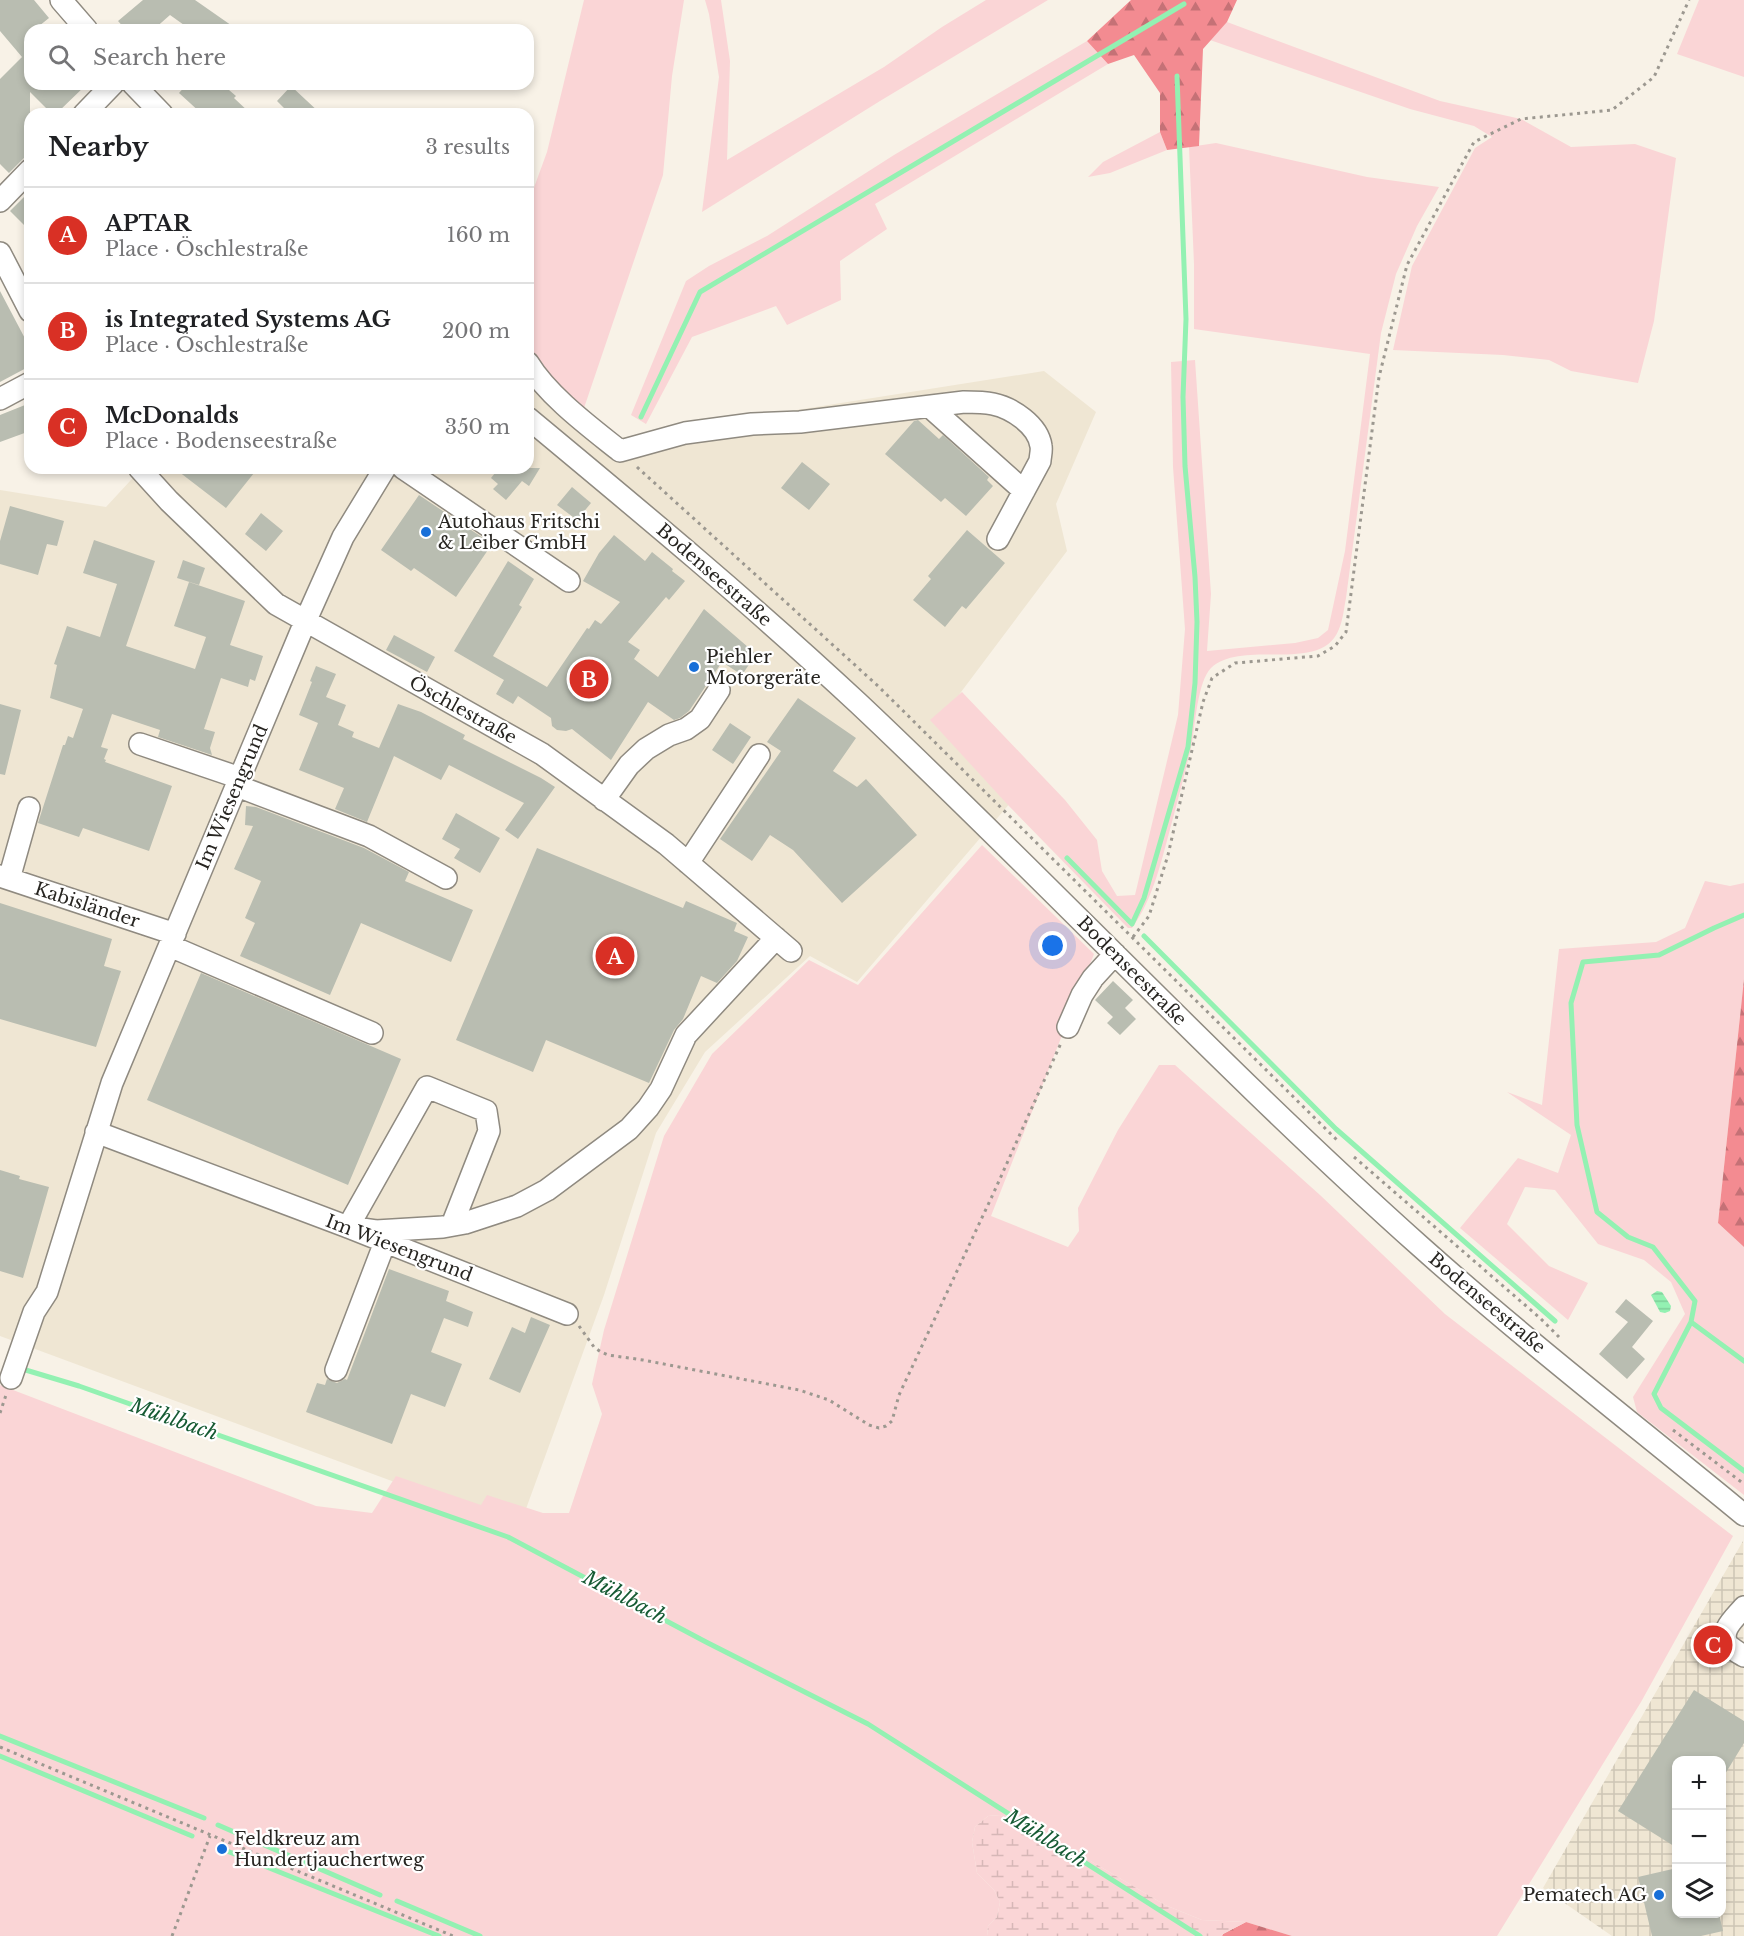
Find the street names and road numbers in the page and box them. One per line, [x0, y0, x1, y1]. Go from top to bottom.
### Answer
street label: Bodenseestraße [652, 519, 776, 631]
street label: Öschlestraße [405, 671, 521, 749]
street label: Im Wiesengrund [191, 721, 273, 873]
street label: Kabisländer [32, 878, 143, 932]
street label: Bodenseestraße [1073, 912, 1191, 1030]
street label: Im Wiesengrund [322, 1210, 476, 1286]
street label: Bodenseestraße [1424, 1248, 1550, 1358]

